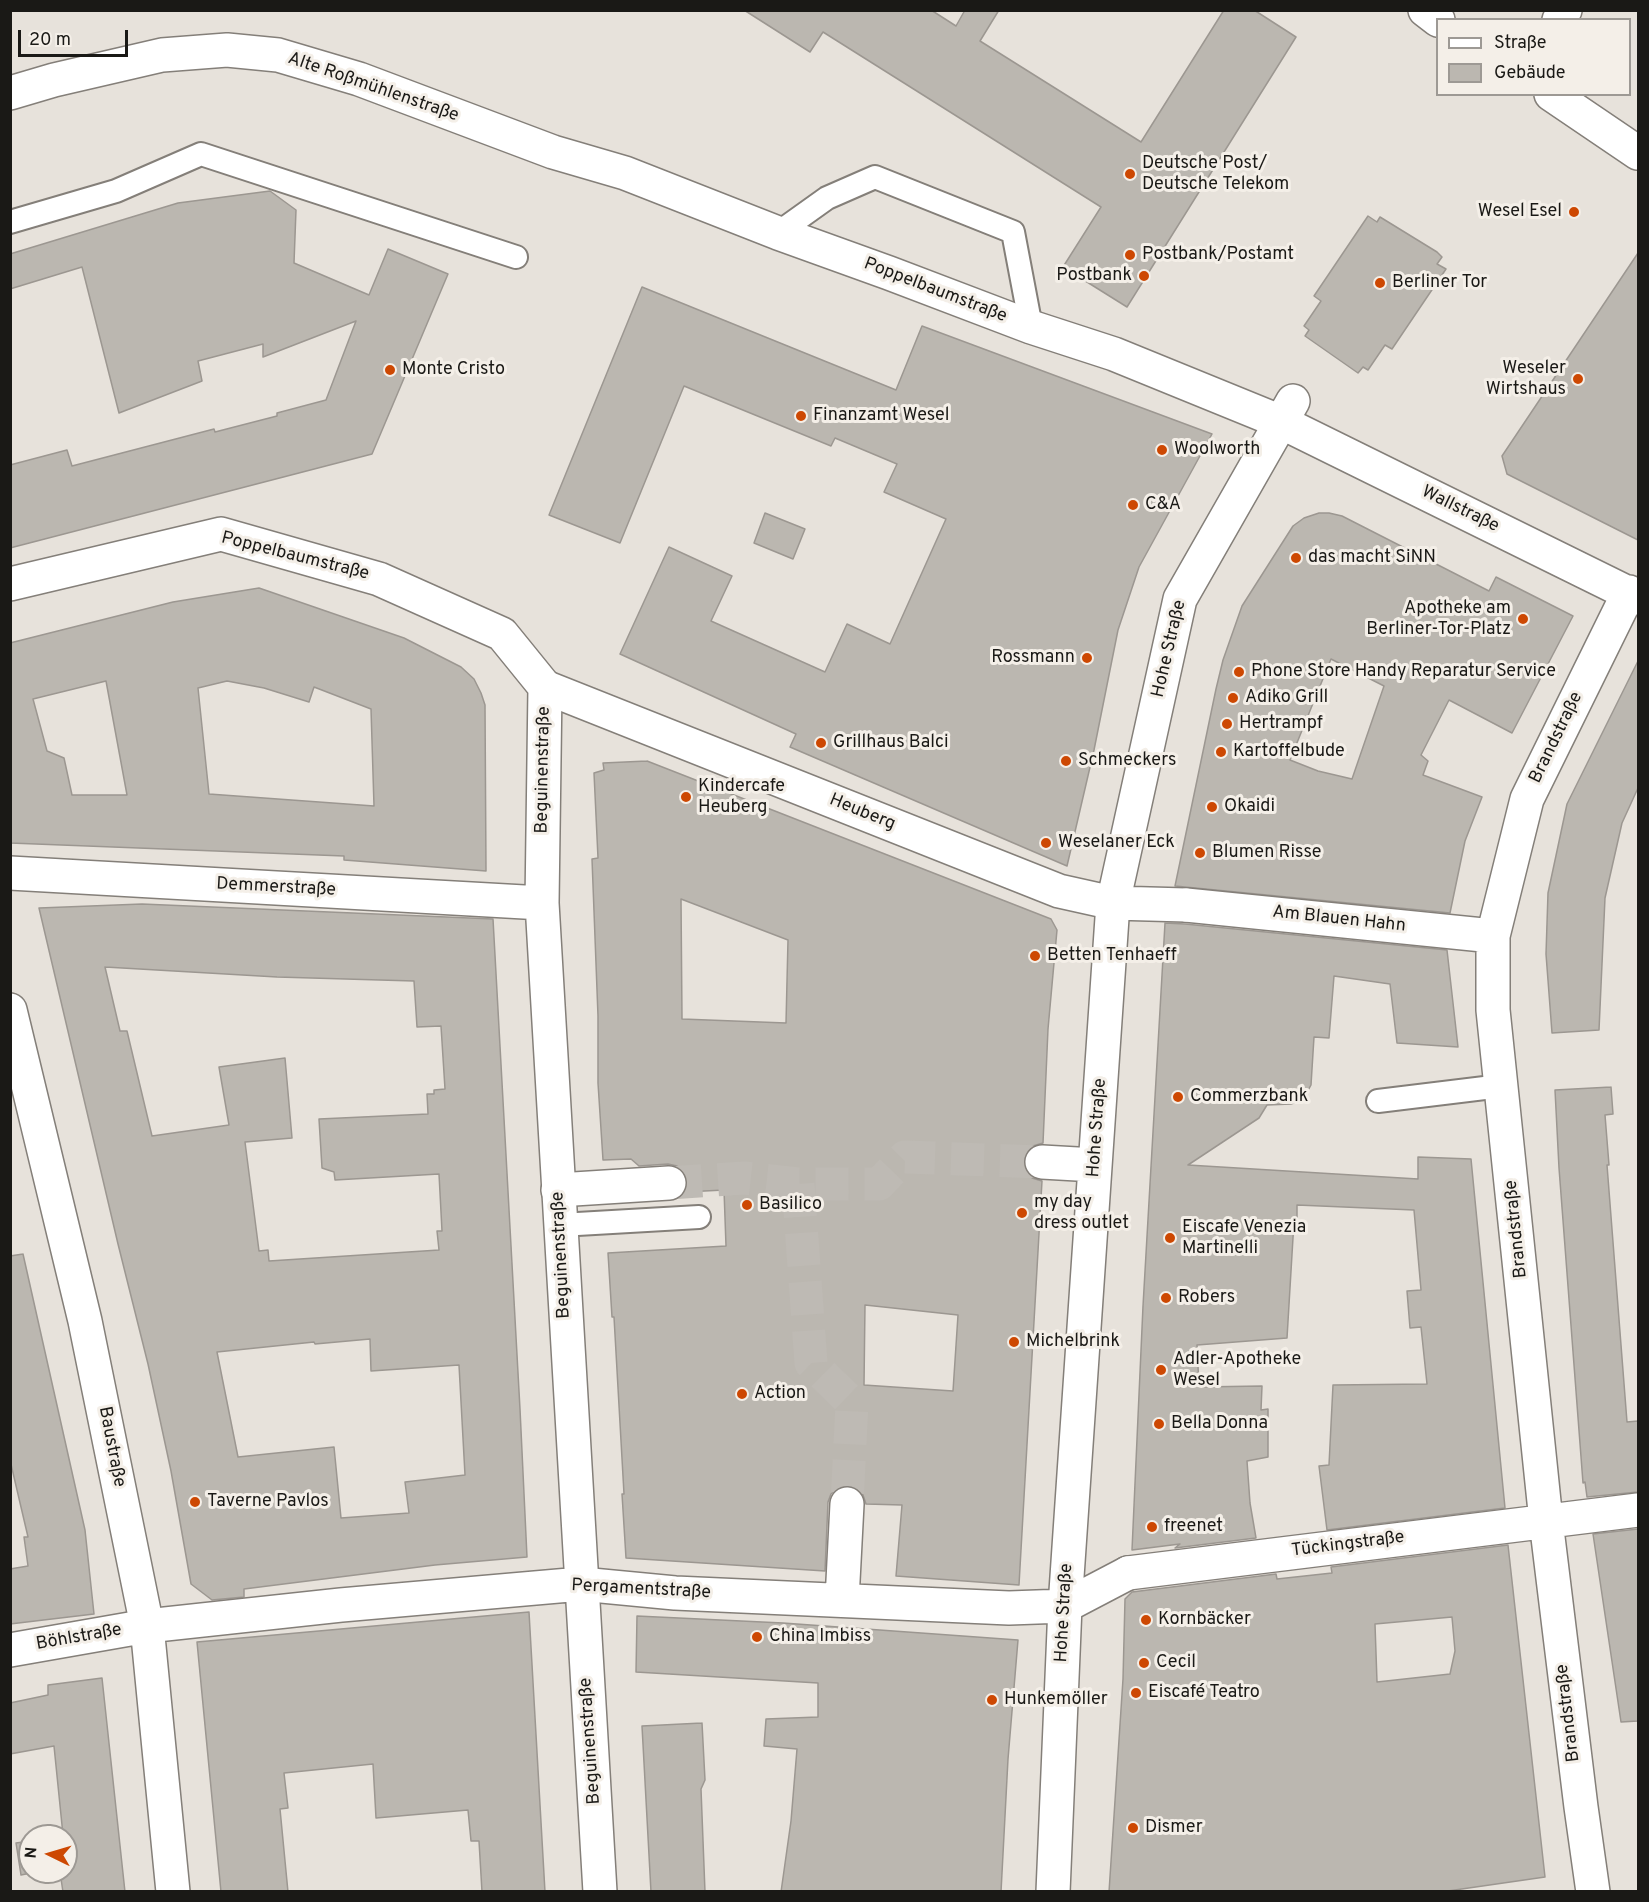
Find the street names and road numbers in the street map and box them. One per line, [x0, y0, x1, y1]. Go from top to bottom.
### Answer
street label: Alte Roßmühlenstraße [285, 49, 461, 127]
street label: Poppelbaumstraße [860, 254, 1010, 328]
street label: Wallstraße [1418, 482, 1502, 538]
street label: Poppelbaumstraße [219, 528, 371, 586]
street label: Hohe Straße [1148, 598, 1192, 700]
street label: Brandstraße [1526, 689, 1588, 787]
street label: Beguinenstraße [532, 706, 556, 834]
street label: Heuberg [826, 790, 898, 836]
street label: Demmerstraße [216, 874, 336, 902]
street label: Am Blauen Hahn [1271, 902, 1407, 938]
street label: Hohe Straße [1084, 1078, 1112, 1178]
street label: Brandstraße [1501, 1179, 1533, 1279]
street label: Beguinenstraße [548, 1191, 576, 1319]
street label: Baustraße [93, 1405, 129, 1489]
street label: Tückingstraße [1290, 1527, 1406, 1563]
street label: Hohe Straße [1052, 1563, 1078, 1663]
street label: Pergamentstraße [571, 1576, 711, 1604]
street label: Böhlstraße [34, 1620, 124, 1656]
street label: Brandstraße [1552, 1663, 1586, 1763]
street label: Beguinenstraße [576, 1677, 606, 1805]

